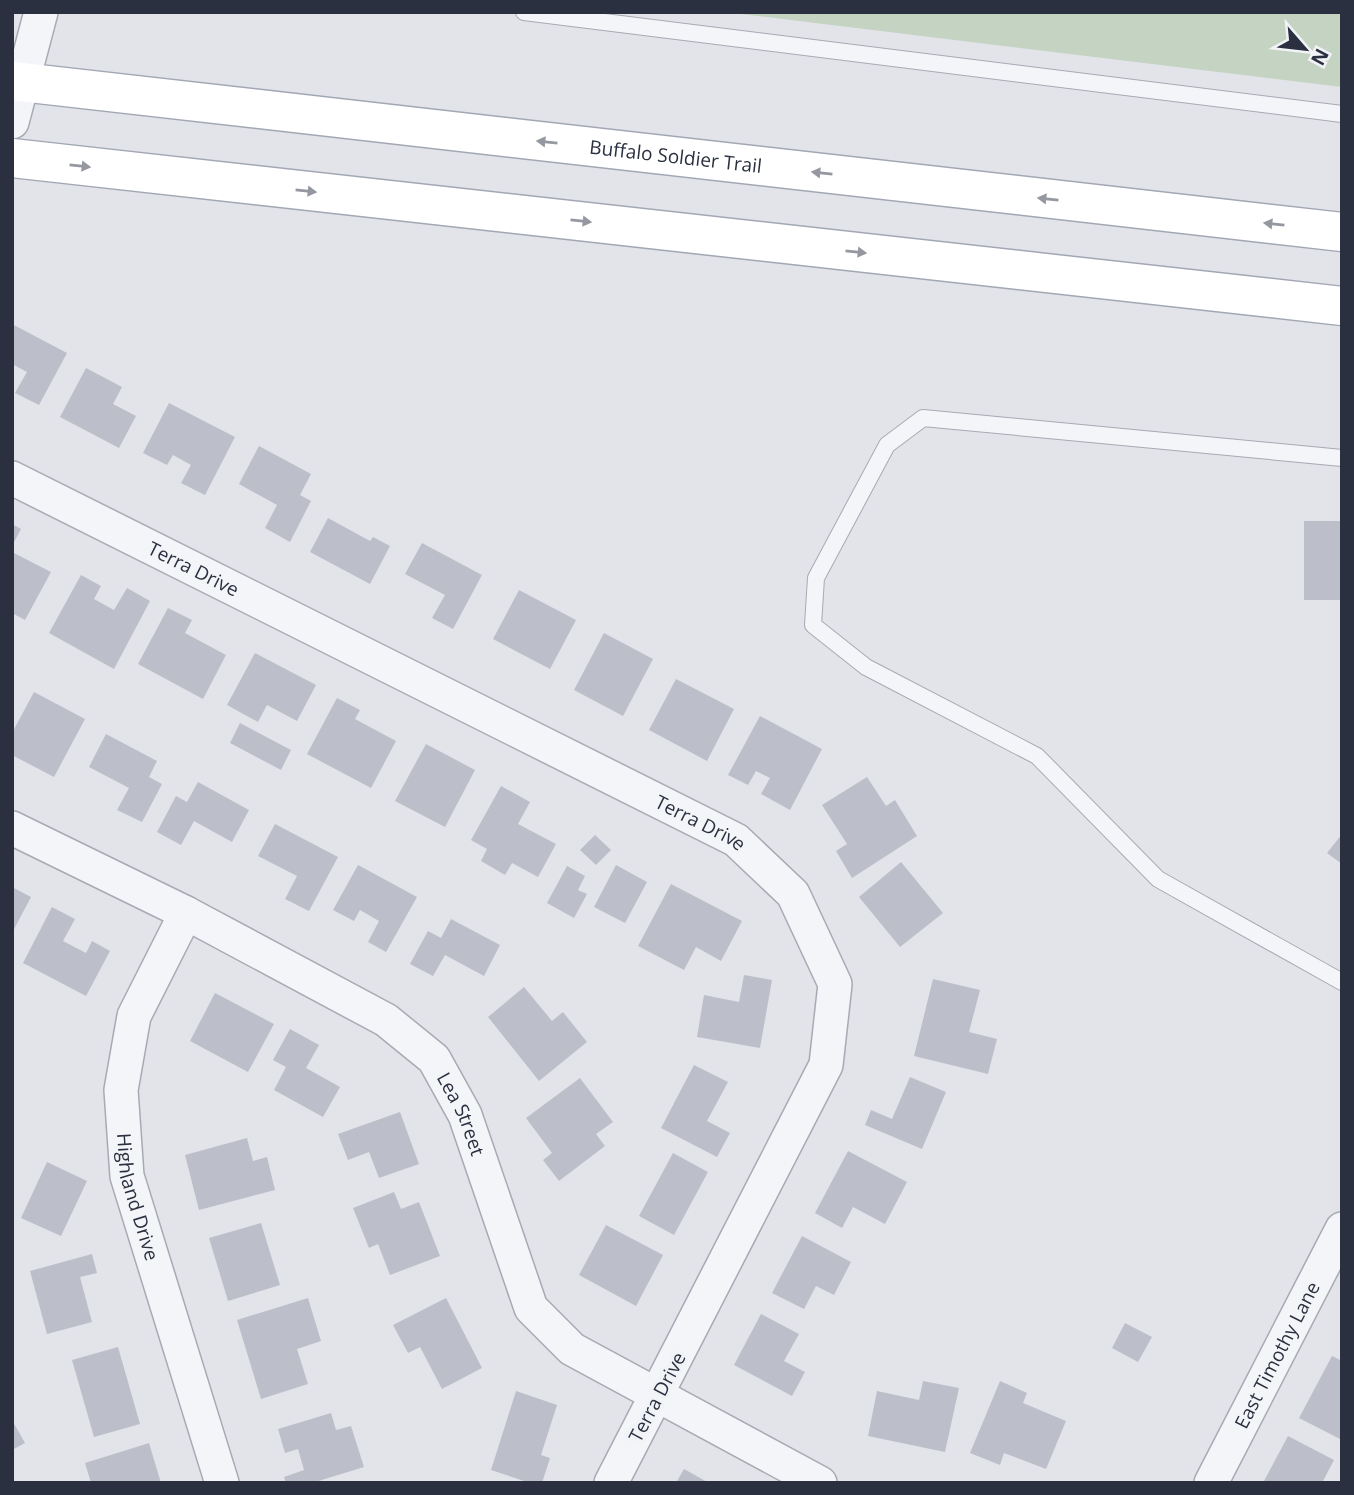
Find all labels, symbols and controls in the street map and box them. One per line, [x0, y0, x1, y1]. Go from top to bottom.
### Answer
north arrow [1270, 14, 1340, 84]
text: N [1305, 44, 1335, 70]
street label: Buffalo Soldier Trail [588, 134, 763, 179]
one-way arrow [536, 136, 558, 147]
one-way arrow [69, 160, 91, 171]
one-way arrow [811, 167, 833, 178]
one-way arrow [295, 185, 317, 196]
one-way arrow [1037, 193, 1059, 204]
one-way arrow [570, 216, 592, 227]
one-way arrow [1263, 219, 1285, 230]
one-way arrow [845, 247, 867, 258]
street label: Terra Drive [144, 535, 244, 602]
street label: Terra Drive [651, 789, 752, 856]
street label: Lea Street [431, 1068, 491, 1159]
street label: Highland Drive [111, 1132, 165, 1264]
street label: East Timothy Lane [1228, 1277, 1326, 1433]
street label: Terra Drive [622, 1347, 692, 1447]

